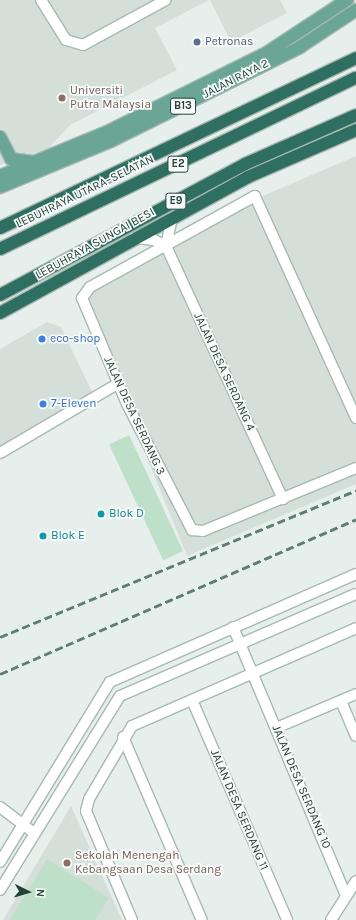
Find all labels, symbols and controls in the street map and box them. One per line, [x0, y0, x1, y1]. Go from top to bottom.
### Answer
place label: Petronas [205, 35, 253, 49]
marker: Petronas [192, 37, 202, 47]
street label: JALAN RAYA 2 [201, 56, 271, 102]
place label: Universiti Putra Malaysia [70, 84, 151, 112]
marker: Universiti Putra Malaysia [57, 93, 67, 103]
road number: B13 [170, 97, 196, 115]
street label: LEBUHRAYA UTARA–SELATAN [14, 152, 156, 232]
road number: E2 [167, 155, 189, 173]
road number: E9 [165, 192, 187, 210]
street label: LEBUHRAYA SUNGAI BESI [33, 205, 157, 283]
street label: JALAN DESA SERDANG 4 [190, 311, 258, 433]
place label: eco-shop [50, 332, 100, 346]
marker: eco-shop [37, 334, 47, 344]
street label: JALAN DESA SERDANG 3 [100, 355, 168, 477]
place label: 7-Eleven [51, 397, 97, 411]
marker: 7-Eleven [38, 399, 48, 409]
place label: Blok D [109, 507, 144, 521]
marker: Blok D [96, 509, 106, 519]
place label: Blok E [51, 529, 85, 543]
marker: Blok E [38, 531, 48, 541]
street label: JALAN DESA SERDANG 10 [268, 723, 334, 851]
street label: JALAN DESA SERDANG 11 [207, 747, 271, 873]
place label: Sekolah Menengah Kebangsaan Desa Serdang [75, 849, 221, 877]
marker: Sekolah Menengah Kebangsaan Desa Serdang [62, 858, 72, 868]
north arrow [8, 872, 48, 912]
text: N [34, 889, 47, 898]

